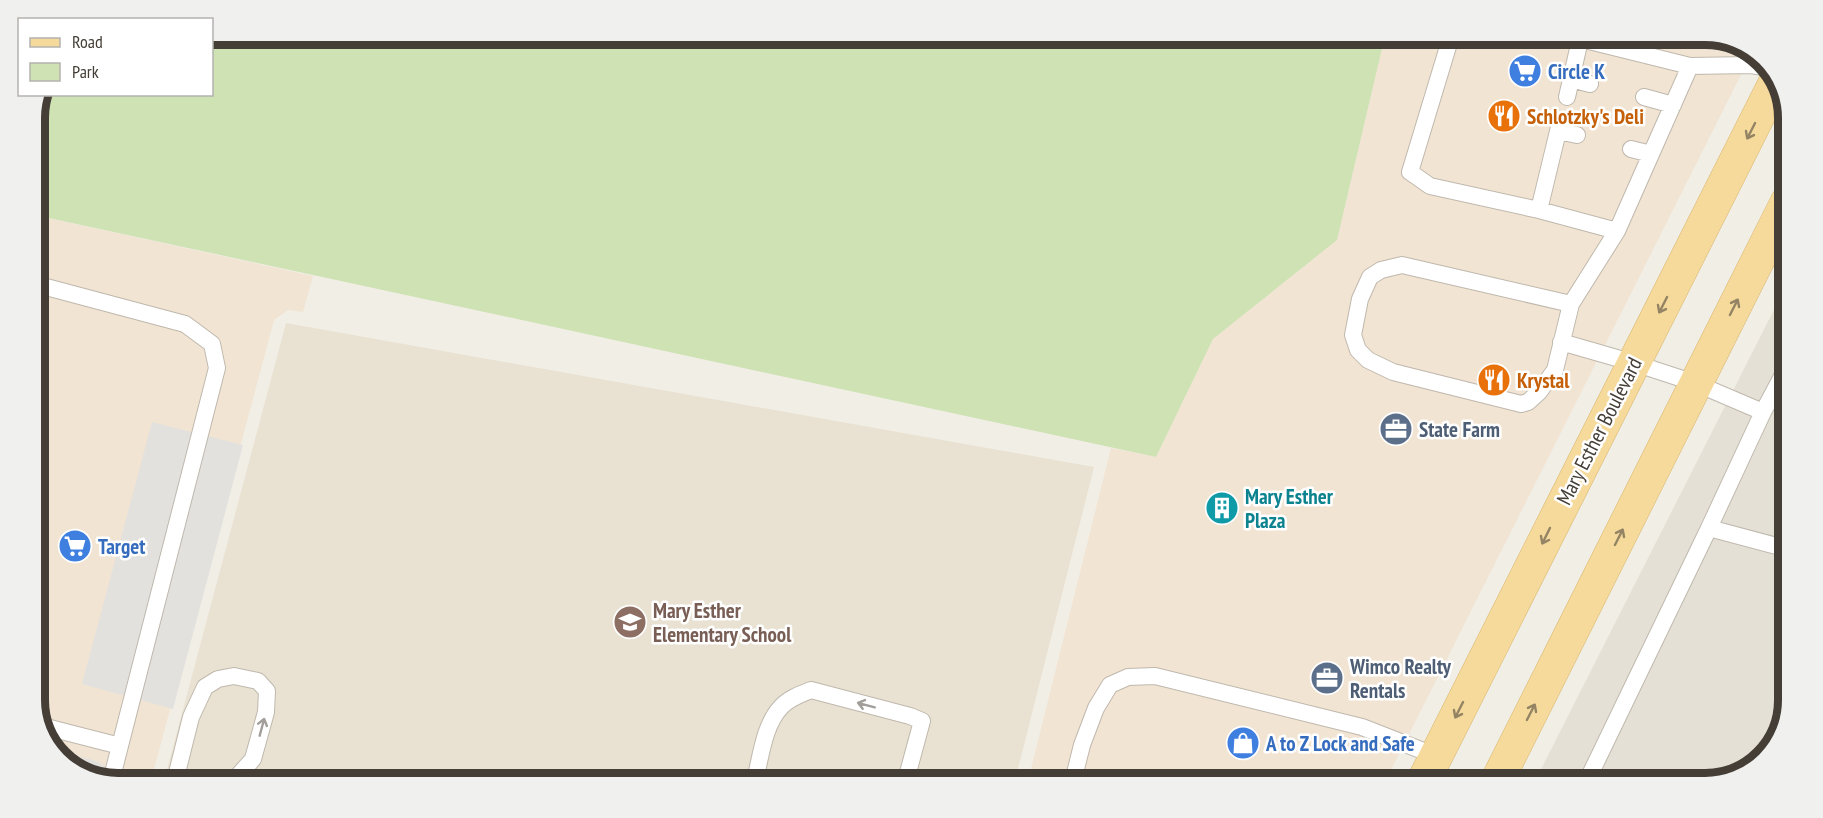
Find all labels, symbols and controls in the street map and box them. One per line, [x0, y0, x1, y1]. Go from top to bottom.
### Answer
legend [18, 18, 213, 96]
text: Road [72, 30, 103, 53]
supermarket icon: Circle K [1507, 53, 1543, 89]
place label: Circle K [1548, 58, 1605, 85]
text: Park [72, 60, 99, 83]
restaurant icon: Schlotzky's Deli [1486, 98, 1522, 134]
place label: Schlotzky's Deli [1527, 103, 1644, 130]
one-way arrow [1744, 122, 1756, 140]
one-way arrow [1656, 296, 1668, 314]
one-way arrow [1729, 298, 1741, 316]
street label: Mary Esther Boulevard [1550, 353, 1648, 509]
restaurant icon: Krystal [1476, 362, 1512, 398]
place label: Krystal [1517, 367, 1570, 394]
office icon: State Farm [1378, 411, 1414, 447]
place label: State Farm [1419, 416, 1500, 443]
place label: Mary Esther Plaza [1245, 483, 1334, 534]
building icon: Mary Esther Plaza [1204, 490, 1240, 526]
one-way arrow [1540, 526, 1552, 544]
supermarket icon: Target [57, 528, 93, 564]
one-way arrow [1613, 529, 1625, 547]
place label: Target [98, 533, 145, 560]
place label: Mary Esther Elementary School [653, 597, 792, 648]
school or university icon: Mary Esther Elementary School [612, 604, 648, 640]
place label: Wimco Realty Rentals [1349, 653, 1452, 704]
office icon: Wimco Realty Rentals [1309, 660, 1345, 696]
one-way arrow [856, 698, 875, 710]
one-way arrow [1453, 701, 1465, 718]
one-way arrow [1526, 703, 1538, 721]
one-way arrow [256, 718, 268, 737]
shop icon: A to Z Lock and Safe [1225, 725, 1261, 761]
place label: A to Z Lock and Safe [1265, 730, 1415, 757]

